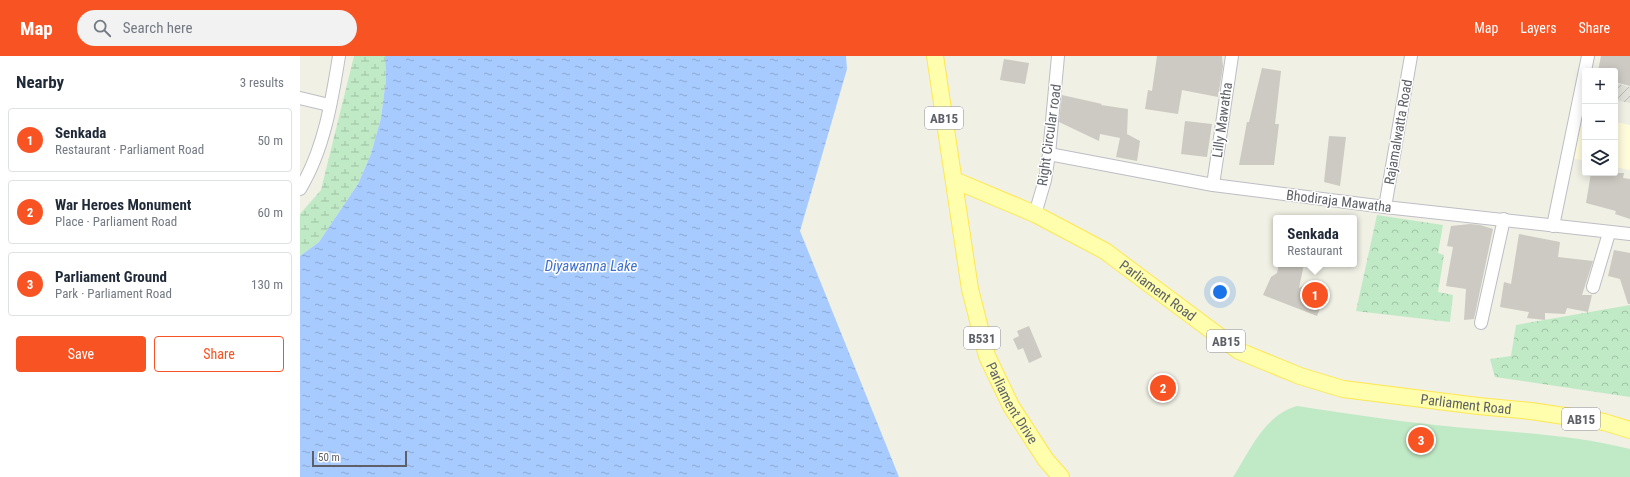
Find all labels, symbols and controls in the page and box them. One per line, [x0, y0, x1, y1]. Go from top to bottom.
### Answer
search box [77, 10, 357, 46]
text: Map [20, 17, 53, 40]
icon: search [91, 17, 113, 39]
text: Search here [123, 19, 193, 37]
text: Map [1474, 20, 1498, 36]
text: Layers [1520, 20, 1557, 36]
text: Share [1579, 20, 1610, 36]
map controls [1582, 68, 1618, 176]
button: + [1582, 68, 1618, 104]
text: Nearby [16, 72, 64, 92]
text: 3 results [240, 75, 284, 90]
street label: Rajamalwatta Road [1381, 78, 1415, 186]
street label: Lilly Mawatha [1209, 81, 1235, 159]
street label: Right Circular road [1034, 83, 1064, 187]
button: − [1582, 104, 1618, 140]
road number: AB15 [925, 107, 963, 129]
text: Senkada [55, 124, 106, 142]
text: 1 [27, 133, 33, 148]
text: 50 m [257, 133, 283, 148]
button: layers [1582, 140, 1618, 176]
text: Restaurant · Parliament Road [55, 142, 204, 157]
street label: Bhodiraja Mawatha [1285, 187, 1393, 215]
text: War Heroes Monument [55, 196, 191, 214]
text: 2 [27, 205, 33, 220]
text: 60 m [257, 205, 283, 220]
text: Place · Parliament Road [55, 214, 177, 229]
popup [1273, 215, 1357, 267]
text: Senkada [1287, 225, 1339, 243]
text: Restaurant [1287, 243, 1343, 258]
water label: Diyawanna Lake [545, 257, 637, 275]
street label: Parliament Road [1117, 257, 1199, 324]
text: Parliament Ground [55, 268, 167, 286]
text: 3 [27, 277, 33, 292]
text: 130 m [251, 277, 283, 292]
pin: 1 [1302, 280, 1328, 310]
your location [1210, 282, 1230, 302]
text: Park · Parliament Road [55, 286, 172, 301]
road number: B531 [964, 327, 1000, 349]
road number: AB15 [1207, 330, 1245, 352]
button: Save [16, 336, 146, 372]
button: Share [154, 336, 284, 372]
street label: Parliament Drive [983, 360, 1042, 447]
pin: 2 [1150, 373, 1176, 403]
street label: Parliament Road [1420, 391, 1512, 417]
road number: AB15 [1562, 408, 1600, 430]
pin: 3 [1408, 425, 1434, 455]
scale bar [312, 449, 407, 468]
text: 50 m [318, 451, 340, 464]

